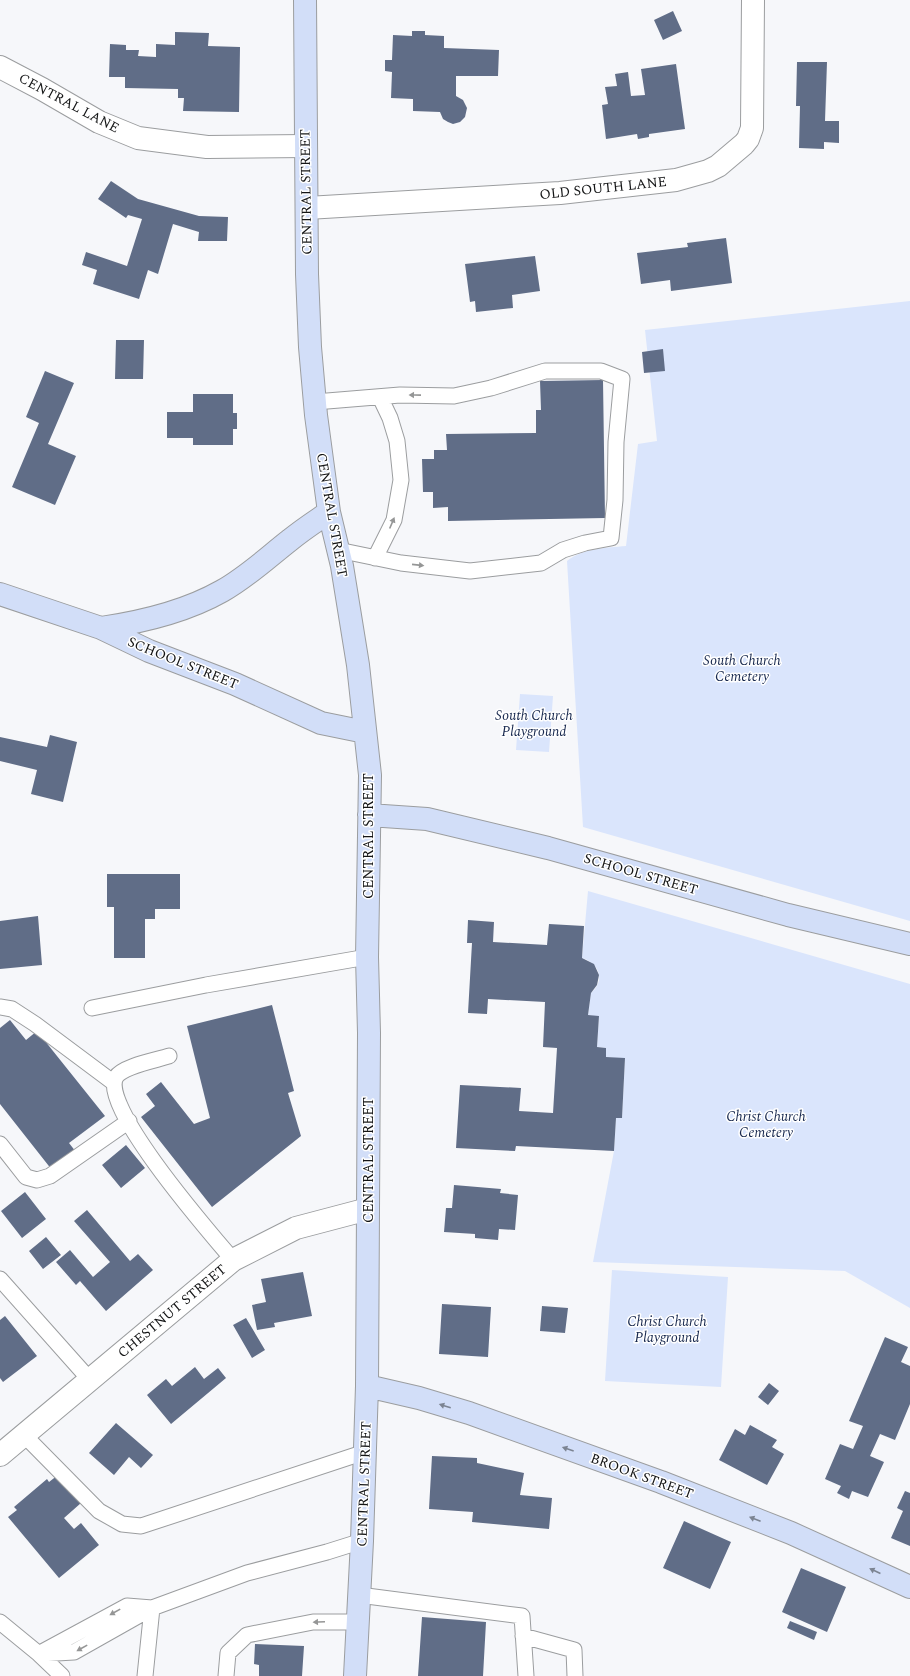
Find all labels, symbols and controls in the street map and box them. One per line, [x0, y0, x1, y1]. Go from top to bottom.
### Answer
street label: CENTRAL LANE [15, 68, 123, 138]
street label: CENTRAL STREET [294, 129, 318, 255]
street label: OLD SOUTH LANE [538, 171, 668, 205]
one-way arrow [409, 392, 421, 399]
street label: CENTRAL STREET [311, 451, 353, 579]
one-way arrow [389, 518, 395, 529]
one-way arrow [412, 562, 424, 568]
street label: SCHOOL STREET [124, 631, 242, 695]
park label: South Church Cemetery [703, 650, 781, 687]
park label: South Church Playground [495, 705, 573, 742]
street label: CENTRAL STREET [358, 773, 379, 899]
street label: SCHOOL STREET [581, 848, 701, 900]
street label: CENTRAL STREET [358, 1097, 379, 1223]
park label: Christ Church Cemetery [726, 1106, 806, 1143]
street label: CHESTNUT STREET [113, 1259, 231, 1363]
park label: Christ Church Playground [627, 1311, 707, 1348]
one-way arrow [439, 1403, 451, 1409]
street label: CENTRAL STREET [351, 1421, 377, 1547]
one-way arrow [562, 1446, 574, 1452]
street label: BROOK STREET [587, 1448, 697, 1504]
one-way arrow [749, 1515, 761, 1521]
one-way arrow [869, 1568, 880, 1574]
one-way arrow [109, 1609, 121, 1616]
one-way arrow [313, 1619, 325, 1626]
one-way arrow [76, 1644, 87, 1651]

